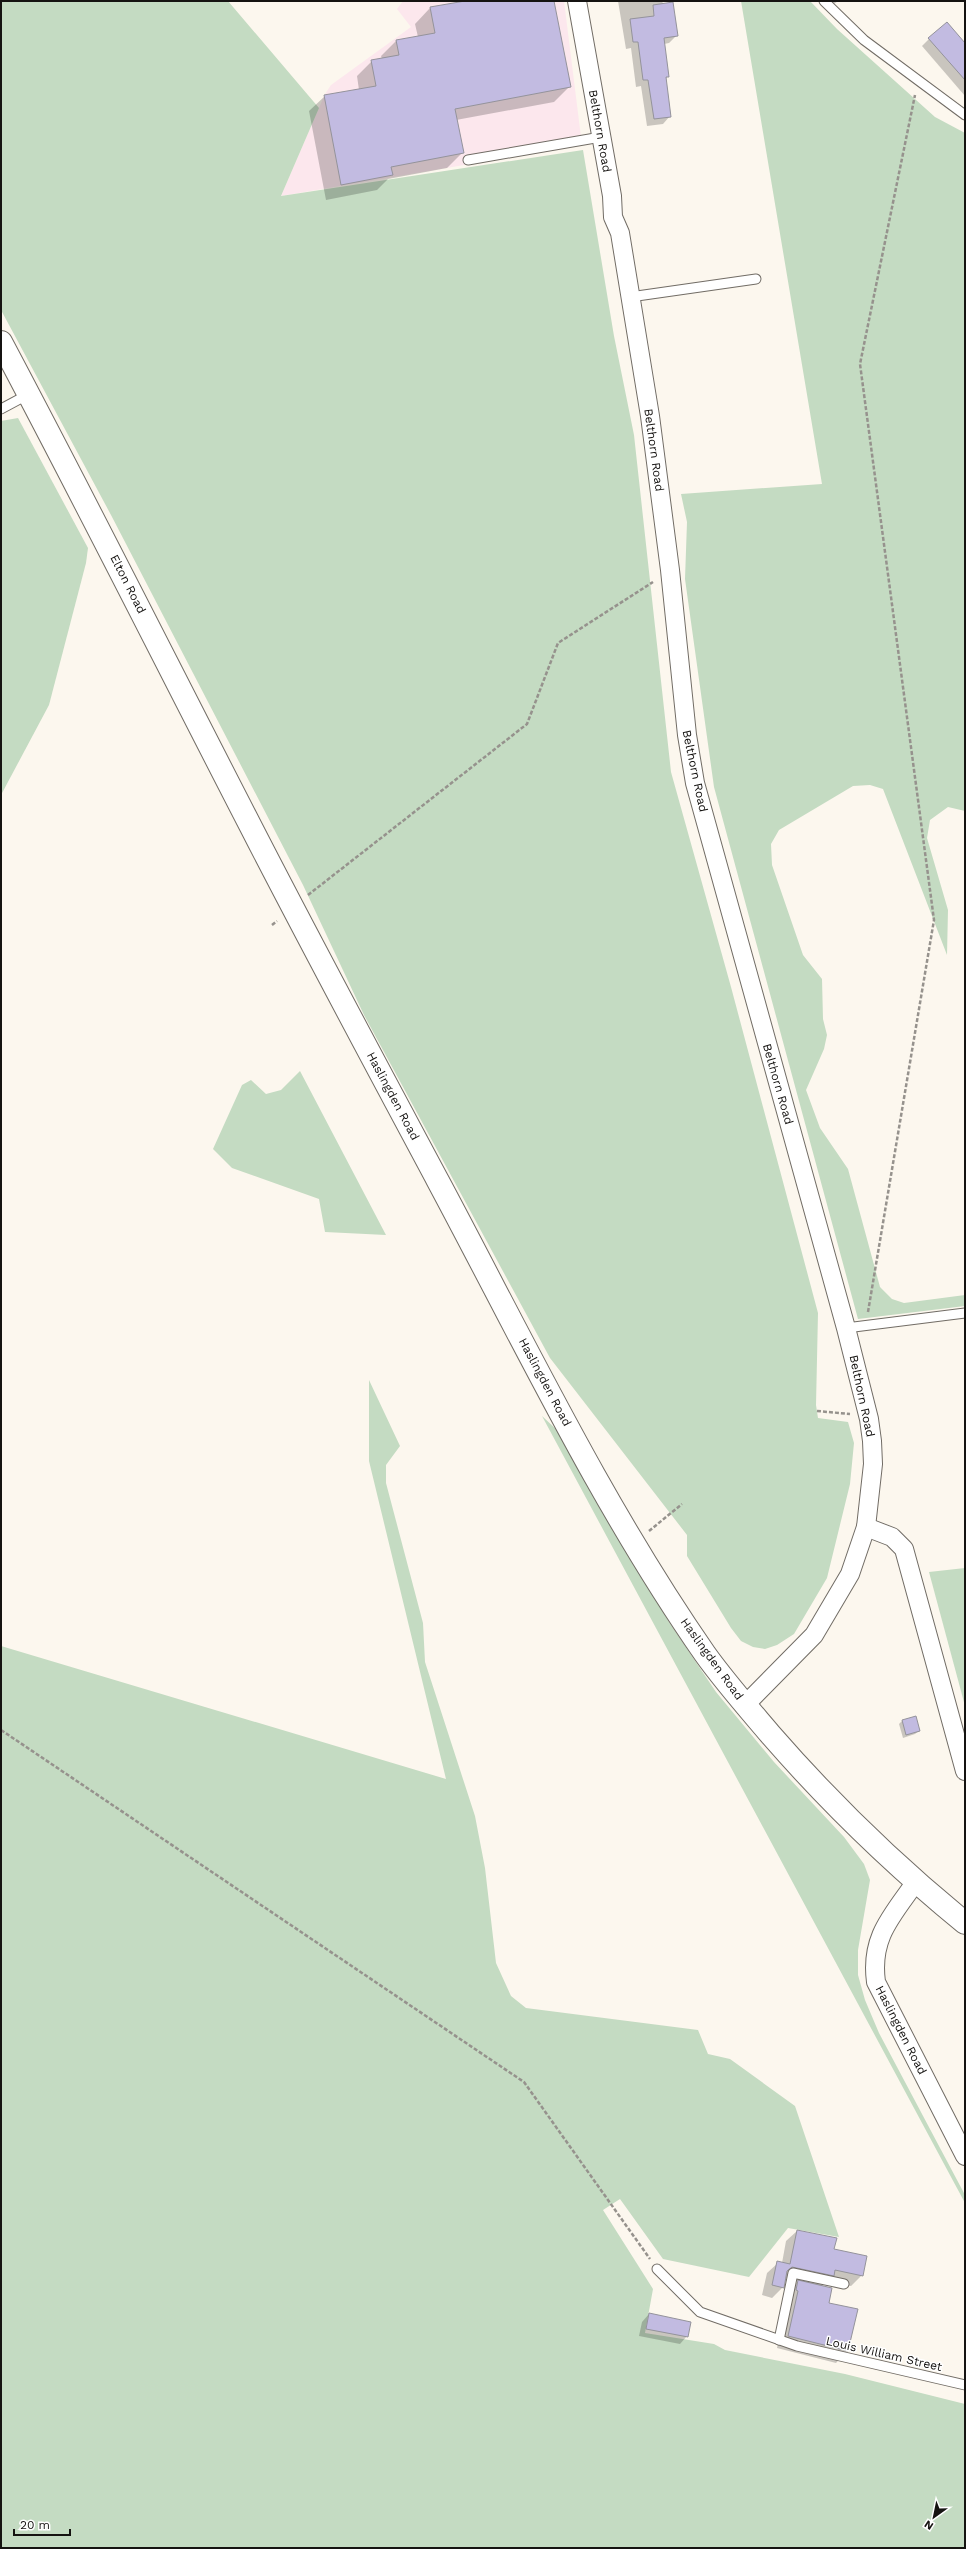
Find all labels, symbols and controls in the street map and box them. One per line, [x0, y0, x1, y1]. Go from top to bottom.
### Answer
street label: Belthorn Road [586, 89, 614, 173]
street label: Belthorn Road [641, 408, 667, 492]
street label: Elton Road [107, 552, 149, 616]
street label: Belthorn Road [679, 729, 711, 813]
street label: Belthorn Road [760, 1042, 796, 1126]
street label: Haslingden Road [364, 1050, 422, 1142]
street label: Haslingden Road [516, 1336, 574, 1428]
street label: Belthorn Road [846, 1354, 878, 1438]
street label: Haslingden Road [678, 1615, 746, 1703]
street label: Haslingden Road [873, 1983, 929, 2077]
street label: Louis William Street [825, 2334, 943, 2374]
north arrow [914, 2497, 954, 2537]
scale bar [14, 2511, 70, 2537]
text: N [922, 2517, 936, 2533]
text: 20 m [20, 2518, 50, 2532]

